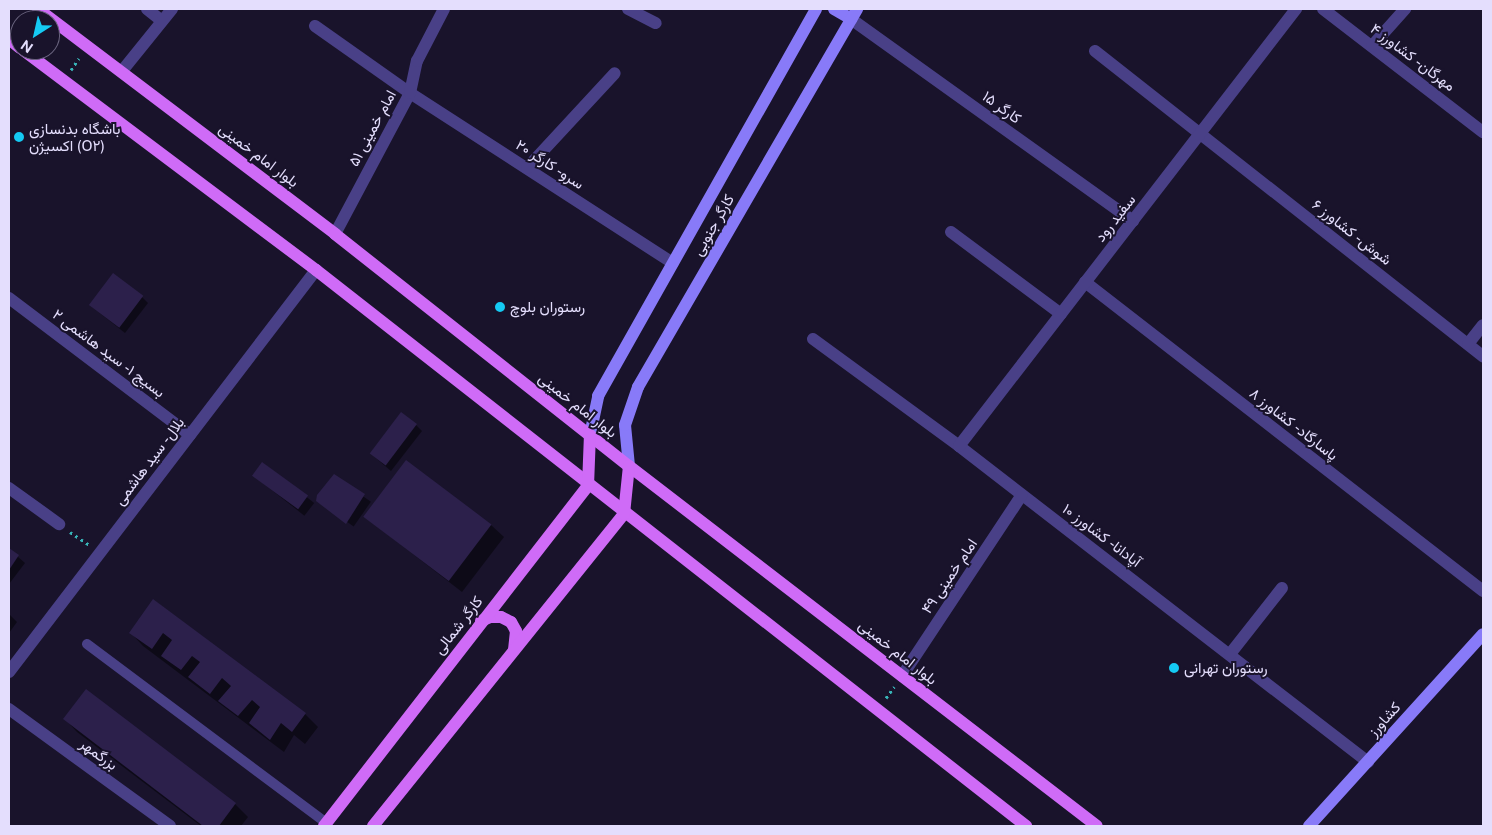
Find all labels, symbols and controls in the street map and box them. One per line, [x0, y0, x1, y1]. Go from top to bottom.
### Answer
north arrow [10, 10, 60, 60]
street label: مهرگان - کشاورز ۴ [1365, 18, 1461, 96]
text: N [18, 37, 36, 56]
street label: امام خمینی ۵۱ [344, 87, 400, 169]
street label: کارگر ۱۵ [979, 87, 1025, 127]
place label: باشگاه بدنسازی اکسیژن (O۲) [29, 119, 120, 154]
street label: بلوار امام خمینی [216, 119, 302, 191]
marker: باشگاه بدنسازی اکسیژن (O۲) [13, 131, 25, 143]
street label: سرو - کارگر ۲۰ [511, 134, 589, 194]
street label: کارگر جنوبی [688, 191, 738, 259]
street label: سفید رود [1091, 191, 1139, 245]
street label: شوش - کشاورز ۶ [1307, 194, 1397, 270]
place label: رستوران بلوچ [510, 298, 585, 316]
marker: رستوران بلوچ [494, 301, 506, 313]
street label: بسیج ۱ - سید هاشمی ۲ [48, 304, 170, 402]
street label: بلوار امام خمینی [535, 369, 621, 441]
street label: پاسارگاد - کشاورز ۸ [1245, 383, 1343, 465]
street label: بلال - سید هاشمی [109, 412, 189, 510]
street label: آپادانا - کشاورز ۱۰ [1057, 498, 1147, 572]
street label: امام خمینی ۴۹ [917, 535, 981, 617]
street label: کارگر شمالی [430, 592, 486, 658]
street label: بلوار امام خمینی [855, 616, 941, 688]
place label: رستوران تهرانی [1184, 659, 1268, 677]
marker: رستوران تهرانی [1168, 662, 1180, 674]
street label: کشاورز [1364, 698, 1404, 740]
street label: بزرگمهر [77, 734, 121, 774]

